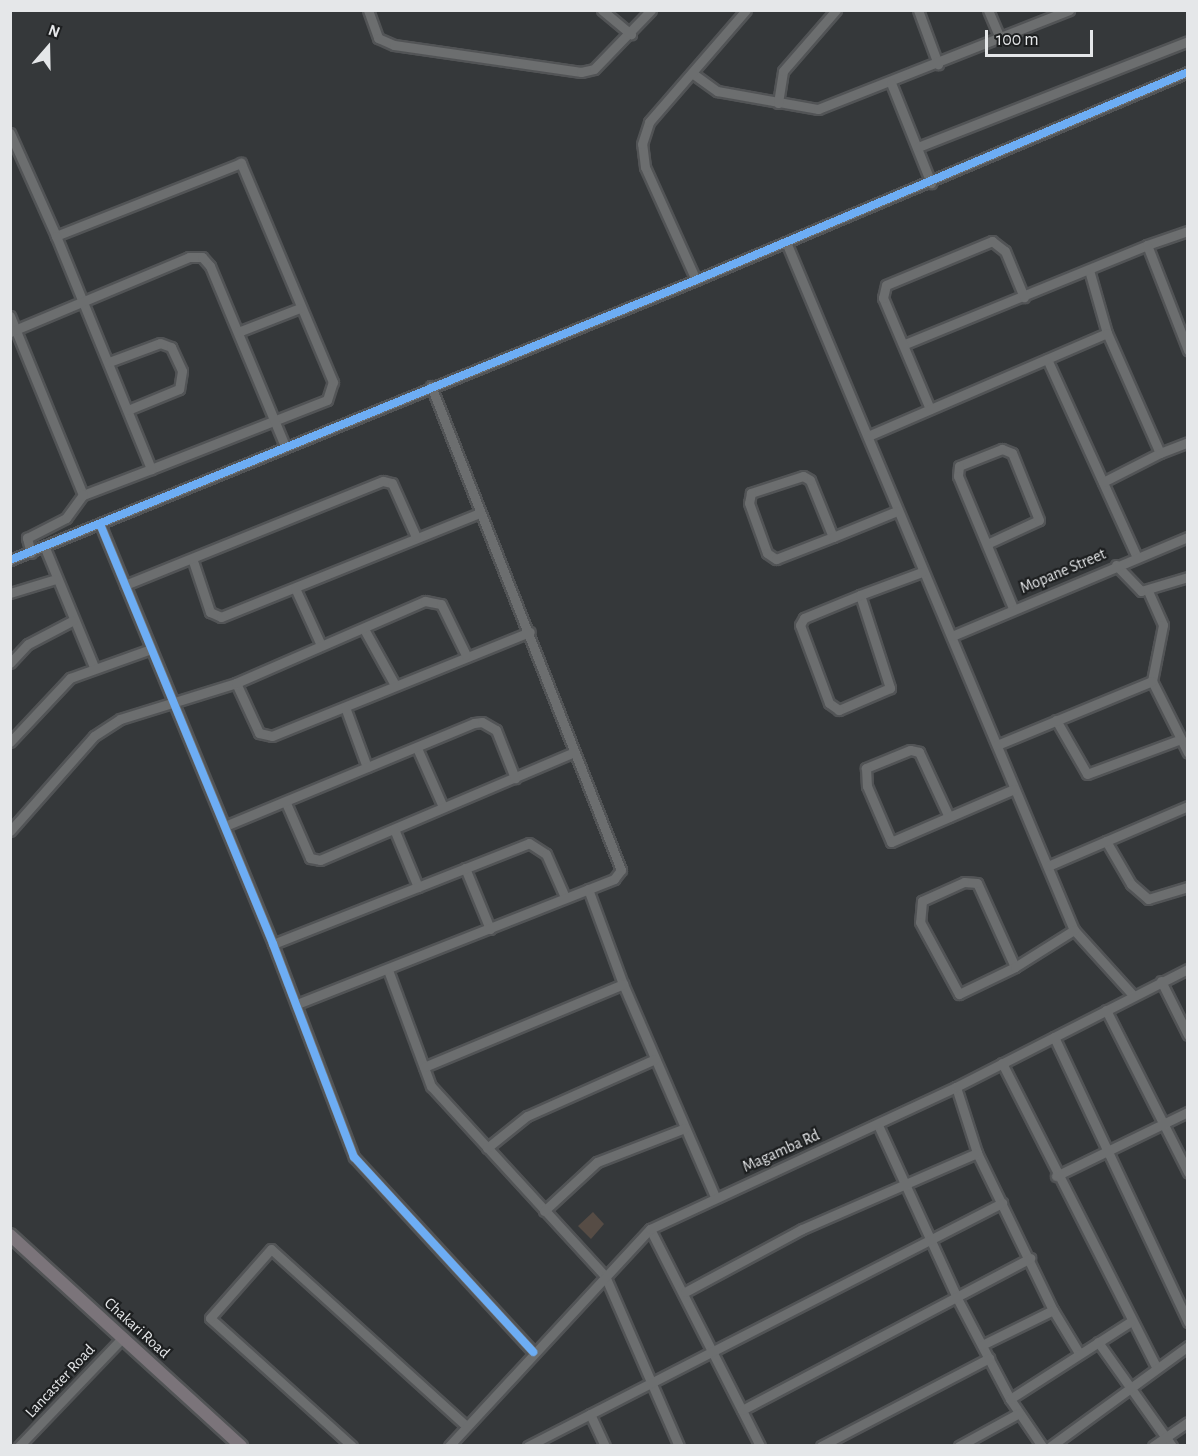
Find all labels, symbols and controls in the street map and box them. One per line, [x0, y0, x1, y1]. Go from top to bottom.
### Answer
north arrow [18, 18, 78, 78]
scale bar [988, 18, 1096, 56]
text: N [46, 22, 62, 41]
text: 100 m [996, 31, 1039, 49]
street label: Mopane Street [1017, 544, 1109, 598]
street label: Magamba Rd [739, 1125, 823, 1177]
street label: Chakari Road [100, 1294, 174, 1362]
street label: Lancaster Road [21, 1340, 99, 1422]

